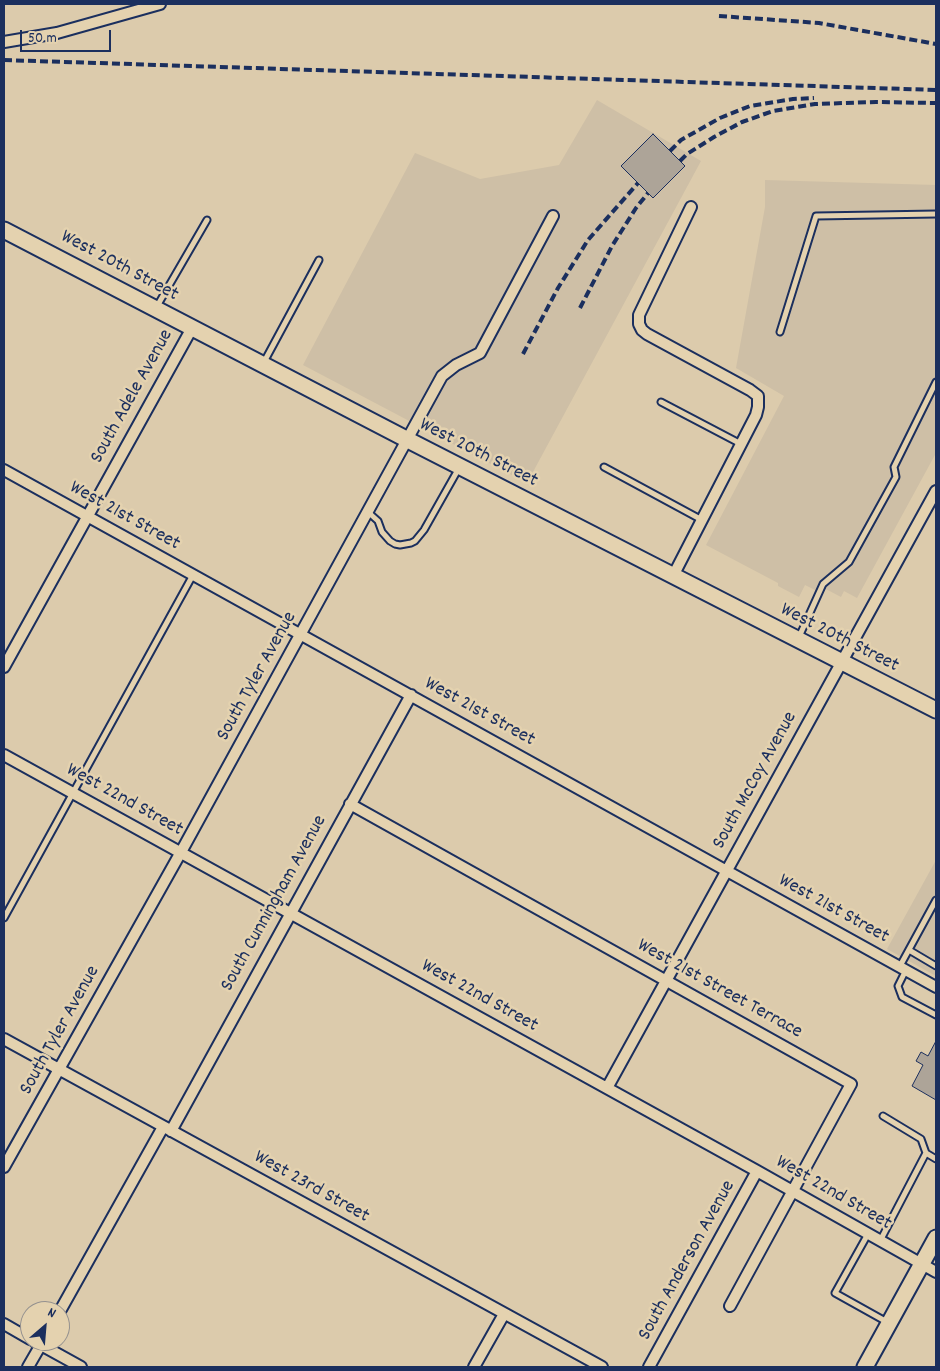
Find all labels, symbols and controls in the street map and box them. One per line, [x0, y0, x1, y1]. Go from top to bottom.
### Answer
scale bar [22, 20, 114, 52]
text: 50 m [28, 28, 57, 50]
street label: West 20th Street [56, 226, 182, 308]
street label: South Adele Avenue [86, 326, 180, 468]
street label: West 20th Street [415, 414, 541, 494]
street label: West 21st Street [64, 477, 184, 557]
street label: West 20th Street [776, 599, 902, 679]
street label: South Tyler Avenue [213, 608, 303, 746]
street label: West 21st Street [419, 673, 539, 753]
street label: South McCoy Avenue [708, 708, 804, 854]
street label: West 22nd Street [61, 759, 187, 843]
street label: South Cunningham Avenue [217, 812, 333, 996]
street label: West 21st Street [773, 870, 893, 950]
street label: West 21st Street Terrace [632, 935, 806, 1045]
street label: West 22nd Street [416, 955, 542, 1039]
street label: South Tyler Avenue [16, 962, 106, 1100]
street label: West 23rd Street [249, 1146, 373, 1230]
street label: West 22nd Street [771, 1151, 895, 1237]
street label: South Anderson Avenue [634, 1177, 742, 1345]
north arrow [20, 1301, 70, 1351]
text: N [44, 1303, 59, 1324]

